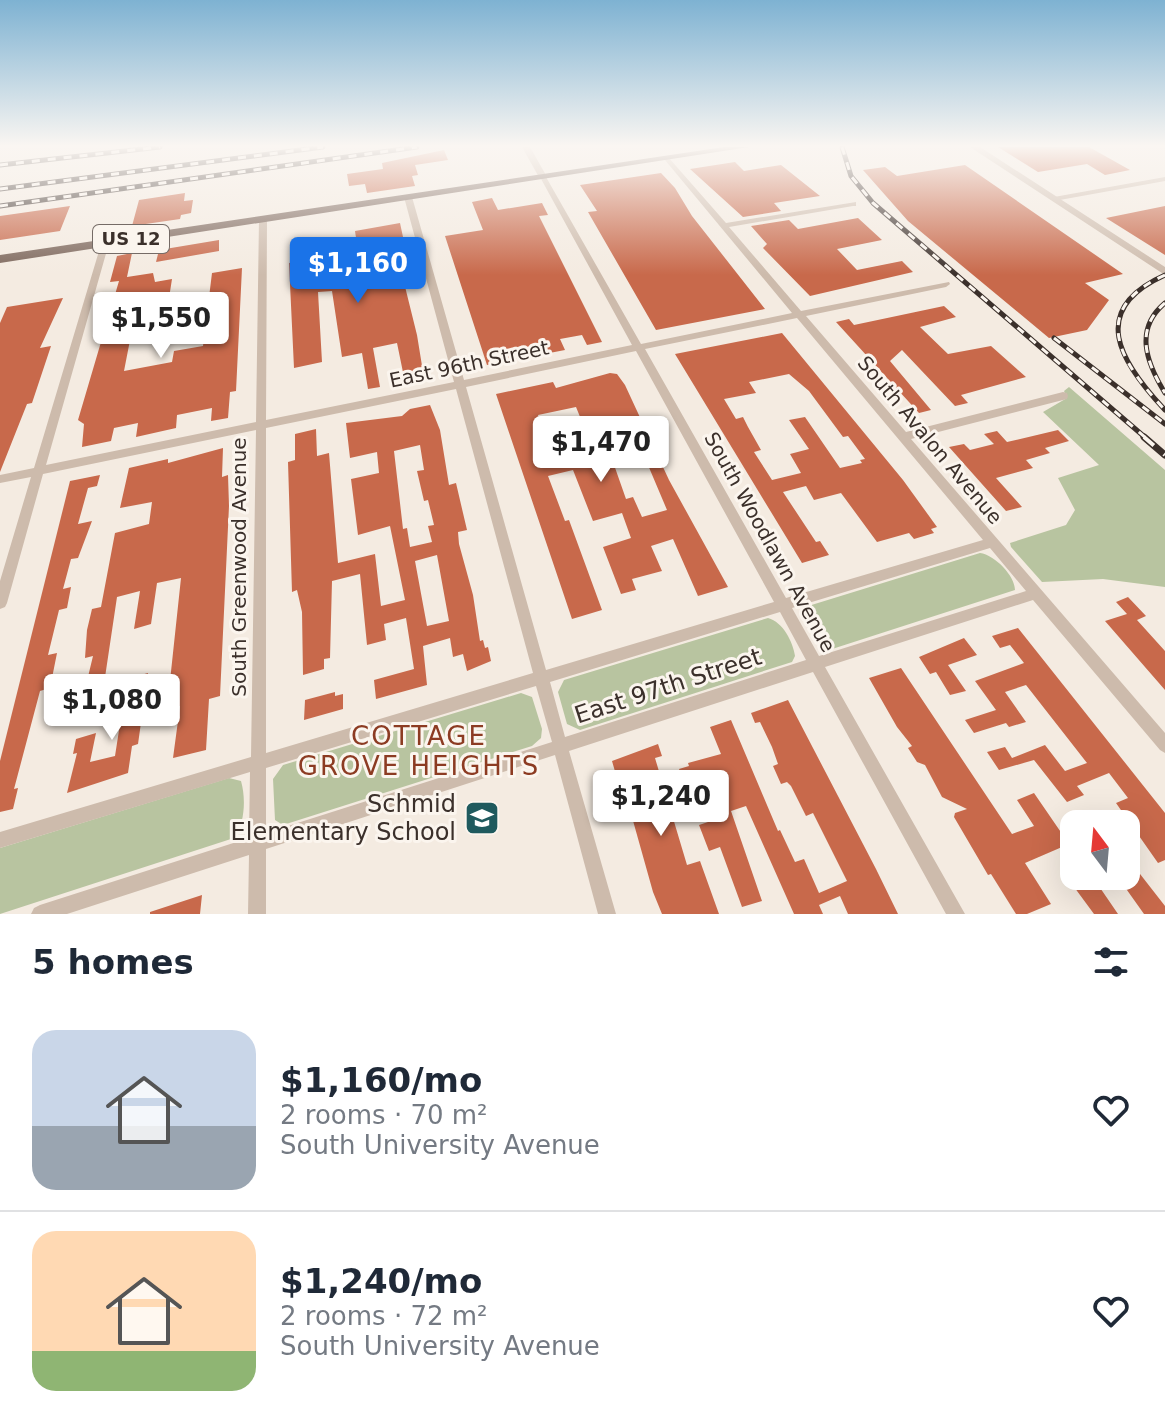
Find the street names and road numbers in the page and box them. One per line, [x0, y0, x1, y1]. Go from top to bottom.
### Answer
road number: US 12 [93, 225, 169, 253]
street label: East 96th Street [387, 335, 551, 393]
street label: South Avalon Avenue [853, 351, 1007, 529]
street label: South Woodlawn Avenue [699, 428, 841, 656]
street label: South Greenwood Avenue [227, 437, 251, 697]
street label: East 97th Street [571, 643, 765, 729]

